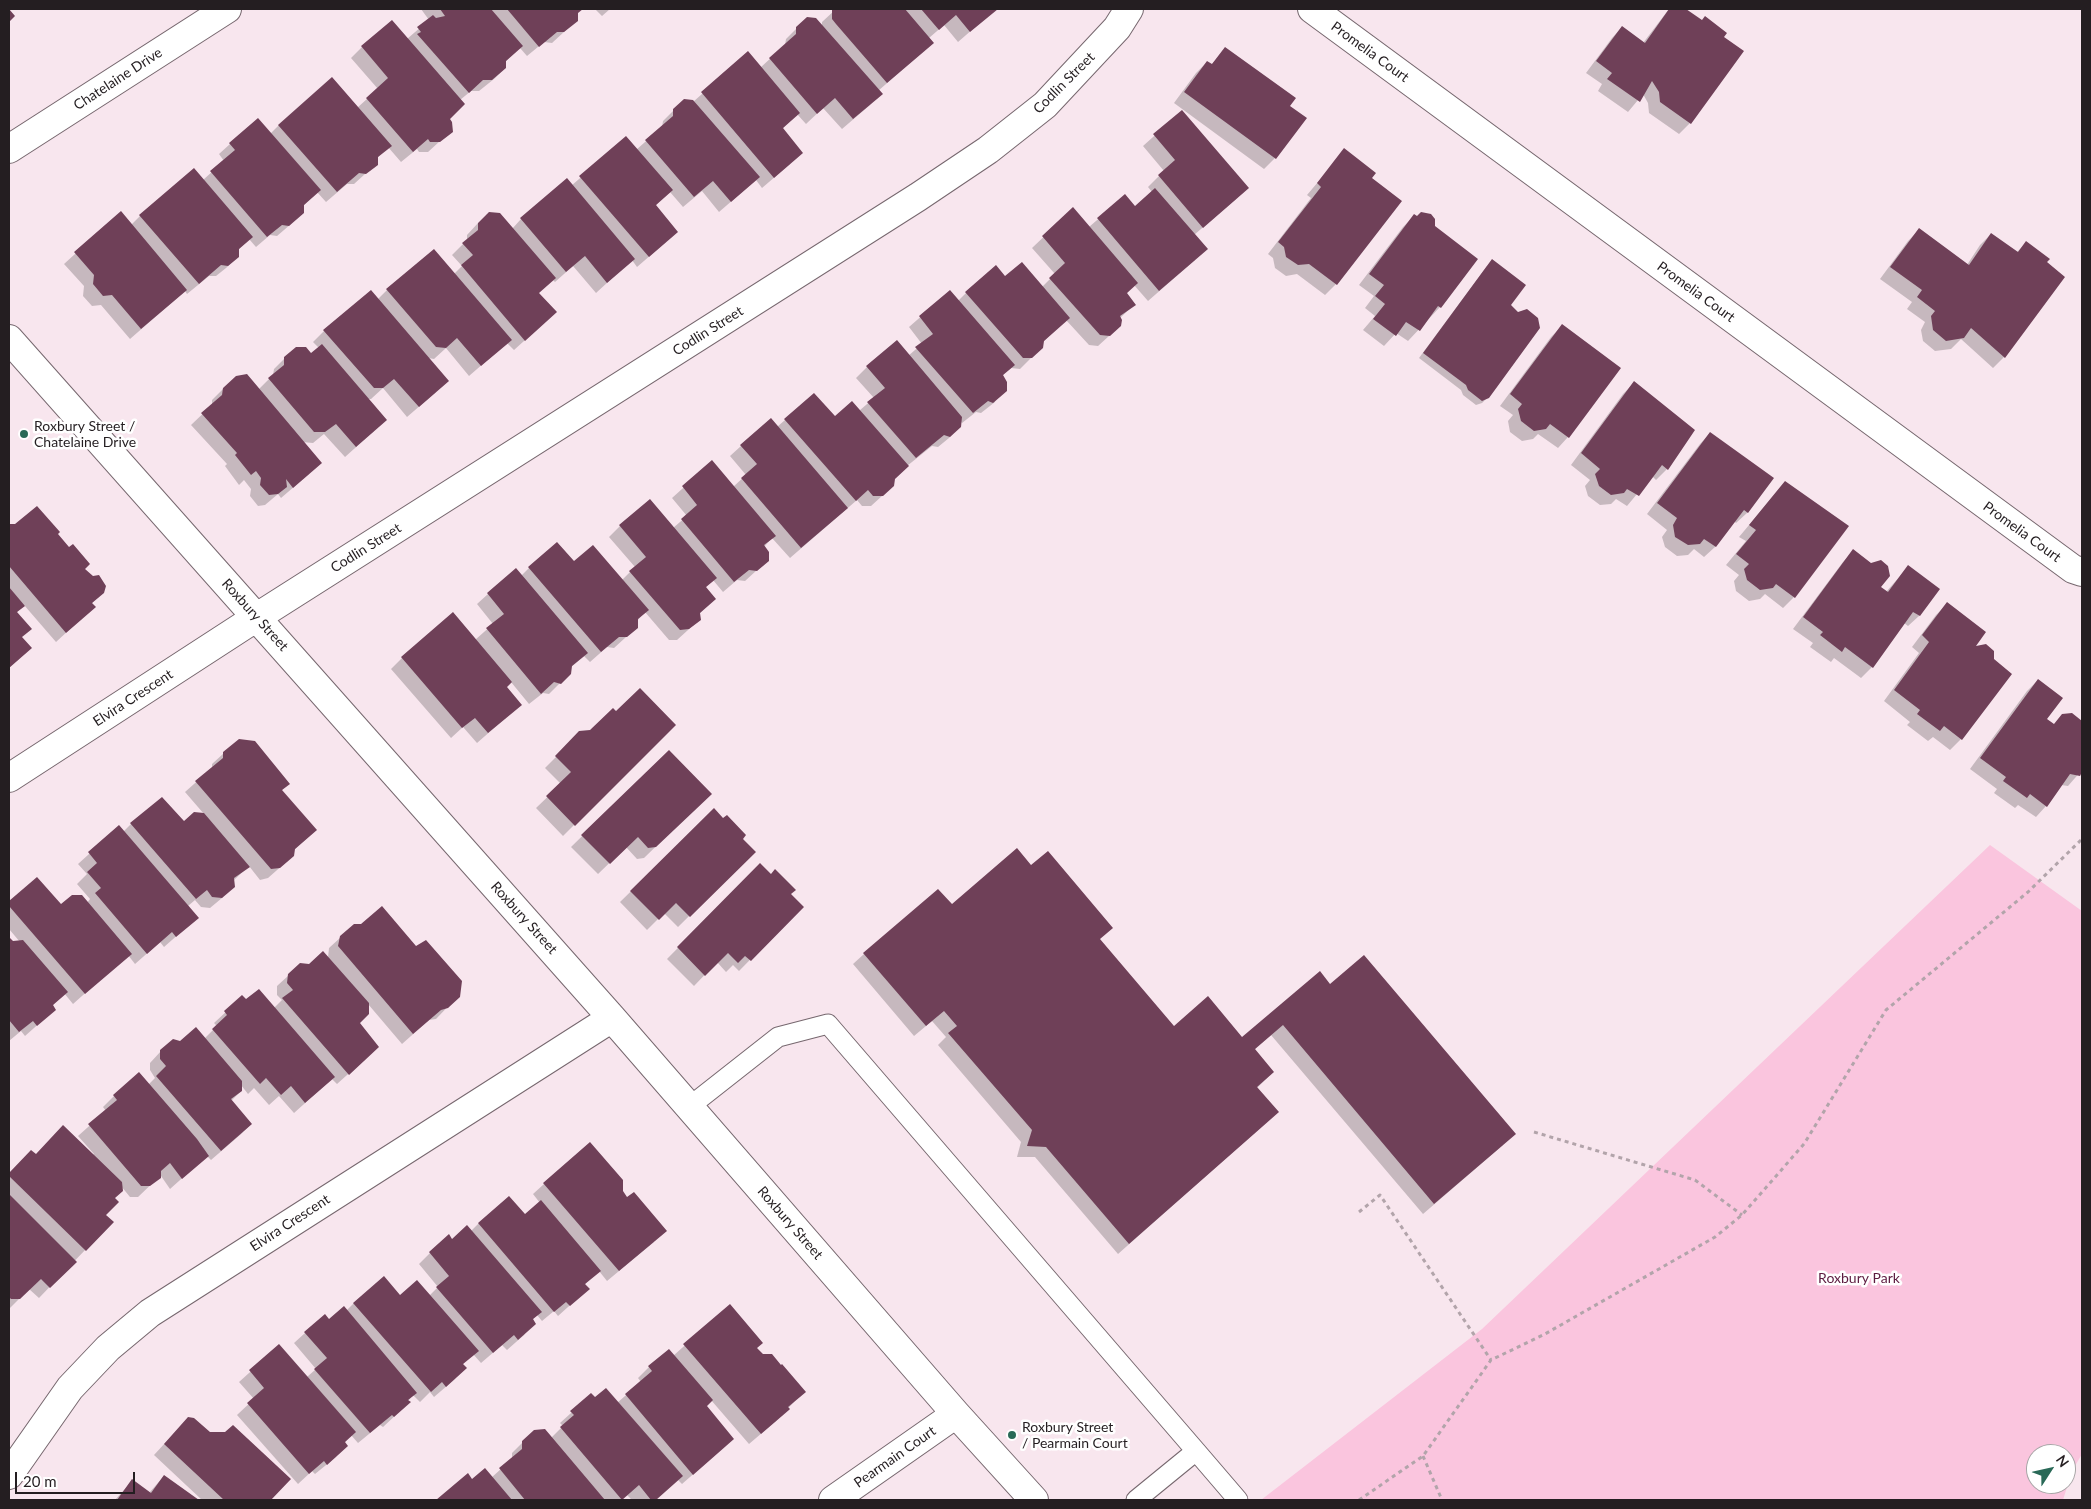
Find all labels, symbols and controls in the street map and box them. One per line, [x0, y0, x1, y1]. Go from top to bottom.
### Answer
street label: Promelia Court [1328, 18, 1412, 86]
street label: Chatelaine Drive [71, 44, 165, 114]
street label: Codlin Street [1030, 49, 1098, 117]
street label: Promelia Court [1654, 258, 1738, 326]
street label: Codlin Street [670, 303, 746, 359]
place label: Roxbury Street / Chatelaine Drive [34, 418, 136, 451]
marker: Roxbury Street / Chatelaine Drive [18, 428, 30, 440]
street label: Promelia Court [1980, 498, 2064, 566]
street label: Codlin Street [328, 520, 404, 576]
street label: Roxbury Street [218, 575, 292, 655]
street label: Elvira Crescent [90, 666, 176, 730]
street label: Roxbury Street [487, 878, 561, 958]
street label: Roxbury Street [754, 1183, 826, 1263]
street label: Elvira Crescent [247, 1191, 333, 1255]
park label: Roxbury Park [1818, 1270, 1900, 1286]
place label: Roxbury Street / Pearmain Court [1022, 1419, 1128, 1451]
street label: Pearmain Court [851, 1423, 939, 1491]
marker: Roxbury Street / Pearmain Court [1006, 1429, 1018, 1441]
north arrow [2026, 1444, 2076, 1494]
text: N [2053, 1451, 2073, 1470]
scale bar [18, 1462, 138, 1494]
text: 20 m [23, 1472, 57, 1490]

